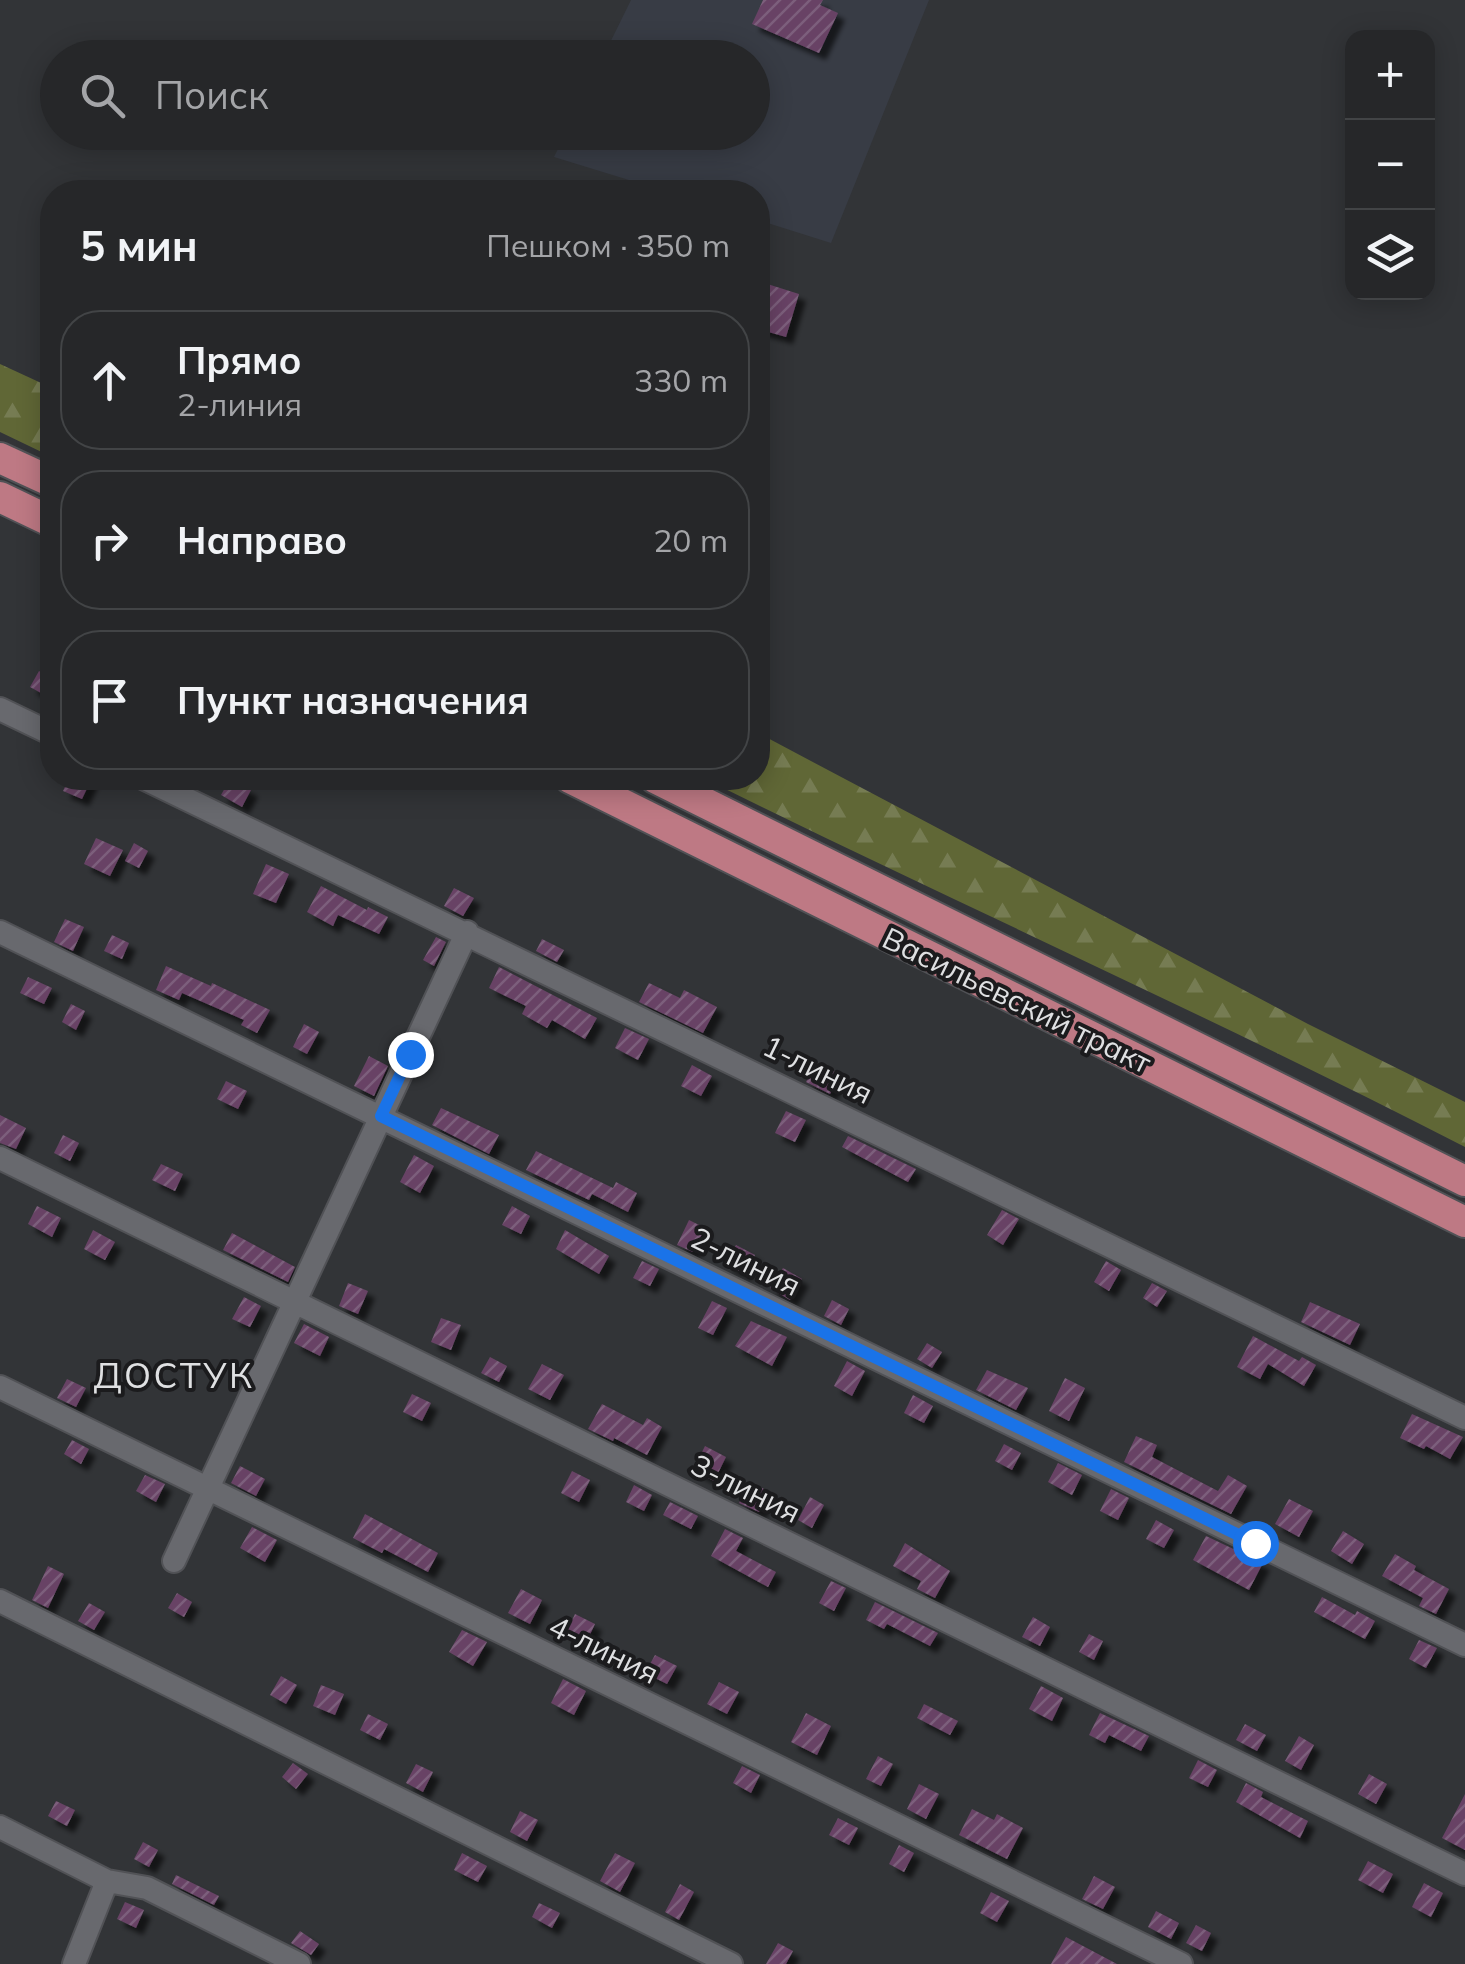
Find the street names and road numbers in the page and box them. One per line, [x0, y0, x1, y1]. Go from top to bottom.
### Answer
street label: Васильевский тракт [877, 918, 1158, 1082]
street label: 1-линия [757, 1026, 879, 1112]
street label: 2-линия [685, 1218, 807, 1304]
street label: 3-линия [685, 1445, 807, 1531]
street label: 4-линия [543, 1606, 665, 1692]

